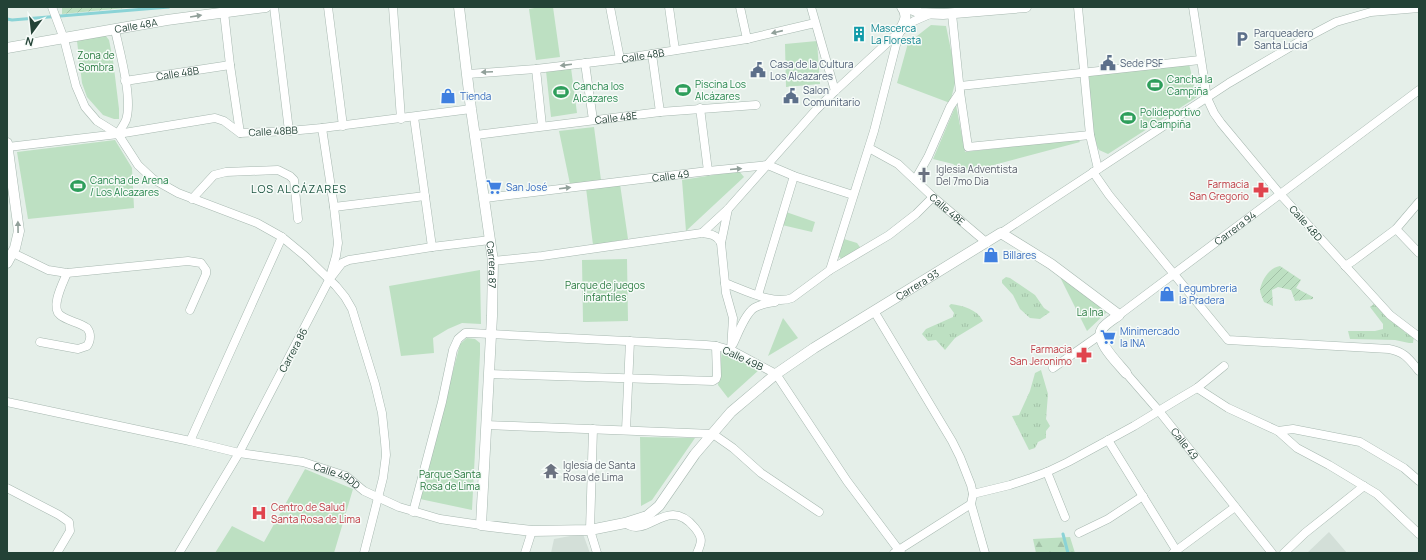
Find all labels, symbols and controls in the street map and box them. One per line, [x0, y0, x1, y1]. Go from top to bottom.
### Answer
north arrow [12, 12, 52, 52]
one-way arrow [190, 13, 202, 19]
street label: Calle 48A [113, 15, 159, 36]
place label: Mascerca La Floresta [871, 21, 921, 47]
building icon: Mascerca La Floresta [850, 25, 868, 43]
place label: Parqueadero Santa Lucia [1254, 26, 1313, 52]
one-way arrow [771, 29, 783, 35]
parking icon: Parqueadero Santa Lucia [1233, 30, 1251, 48]
text: N [23, 34, 35, 50]
street label: Calle 48B [621, 45, 665, 66]
park label: Zona de Sombra [77, 48, 115, 74]
public building icon: Sede PSF [1099, 54, 1117, 72]
place label: Sede PSF [1120, 56, 1163, 70]
place label: Casa de la Cultura Los Alcazares [770, 57, 854, 83]
public building icon: Casa de la Cultura Los Alcazares [749, 61, 767, 79]
one-way arrow [560, 62, 572, 69]
street label: Calle 48B [155, 63, 200, 83]
one-way arrow [481, 69, 493, 76]
place label: Cancha la Campiña [1167, 72, 1213, 98]
sports icon: Cancha la Campiña [1146, 76, 1164, 94]
place label: Piscina Los Alcázares [695, 77, 746, 103]
place label: Cancha los Alcazares [573, 79, 624, 105]
sports icon: Piscina Los Alcázares [674, 81, 692, 99]
sports icon: Cancha los Alcazares [552, 83, 570, 101]
place label: Salon Comunitario [803, 83, 860, 109]
shop icon: Tienda [439, 87, 457, 105]
public building icon: Salon Comunitario [782, 87, 800, 105]
place label: Tienda [460, 89, 491, 103]
place label: Polideportivo la Campiña [1140, 105, 1201, 131]
street label: Calle 48E [594, 108, 638, 127]
sports icon: Polideportivo la Campiña [1119, 109, 1137, 127]
street label: Calle 48BB [248, 123, 298, 139]
place label: Iglesia Adventista Del 7mo Dia [936, 162, 1018, 188]
one-way arrow [730, 165, 742, 172]
street label: Calle 49 [651, 166, 690, 185]
church icon: Iglesia Adventista Del 7mo Dia [915, 166, 933, 184]
place label: Cancha de Arena / Los Alcazares [90, 173, 168, 199]
sports icon: Cancha de Arena / Los Alcazares [69, 177, 87, 195]
place label: Farmacia San Gregorio [1189, 177, 1249, 203]
supermarket icon: San José [485, 178, 503, 196]
place label: San José [506, 180, 547, 194]
district label: LOS ALCÁZARES [251, 181, 347, 196]
pharmacy icon: Farmacia San Gregorio [1252, 181, 1270, 199]
one-way arrow [559, 185, 571, 191]
street label: Calle 48E [926, 190, 968, 229]
street label: Calle 48D [1286, 202, 1326, 244]
street label: Carrera 94 [1211, 208, 1259, 248]
one-way arrow [15, 220, 21, 233]
street label: Carrera 87 [483, 240, 500, 289]
shop icon: Billares [982, 246, 1000, 264]
place label: Billares [1003, 248, 1036, 262]
street label: Carrera 93 [893, 266, 941, 303]
park label: Parque de juegos infantiles [565, 278, 645, 304]
place label: Legumbreria la Pradera [1179, 281, 1237, 307]
shop icon: Legumbreria la Pradera [1158, 285, 1176, 303]
park label: La Ina [1077, 305, 1103, 319]
place label: Minimercado la INA [1120, 324, 1180, 350]
street label: Carrera 86 [275, 325, 311, 375]
supermarket icon: Minimercado la INA [1099, 328, 1117, 346]
street label: Calle 49B [720, 342, 766, 374]
place label: Farmacia San Jeronimo [1010, 342, 1072, 368]
pharmacy icon: Farmacia San Jeronimo [1075, 346, 1093, 364]
street label: Calle 49 [1168, 425, 1202, 463]
place label: Iglesia de Santa Rosa de Lima [563, 458, 636, 484]
street label: Calle 49DD [312, 459, 364, 492]
temple icon: Iglesia de Santa Rosa de Lima [542, 462, 560, 480]
park label: Parque Santa Rosa de Lima [419, 467, 481, 493]
place label: Centro de Salud Santa Rosa de Lima [271, 500, 360, 526]
hospital icon: Centro de Salud Santa Rosa de Lima [250, 504, 268, 522]

